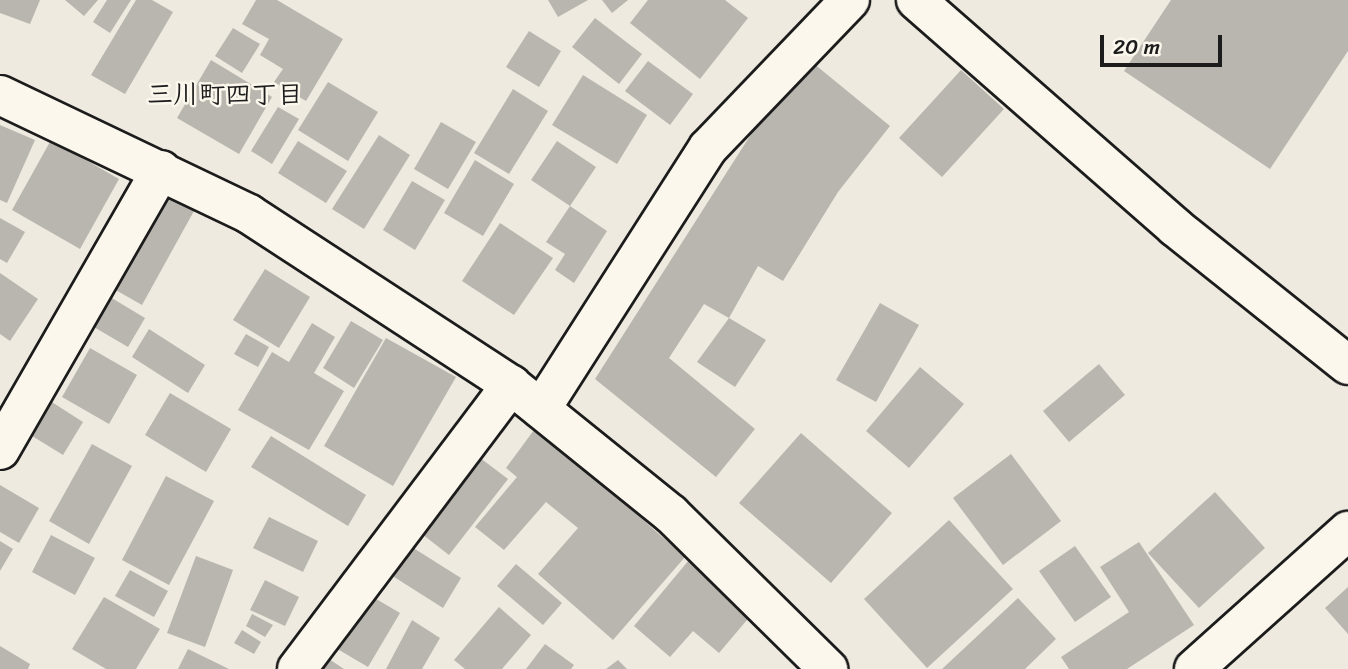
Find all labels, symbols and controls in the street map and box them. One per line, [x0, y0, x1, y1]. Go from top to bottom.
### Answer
scale bar [1103, 21, 1226, 65]
text: 20 m [1113, 28, 1160, 66]
district label: 三川町四丁目 [147, 79, 303, 111]

